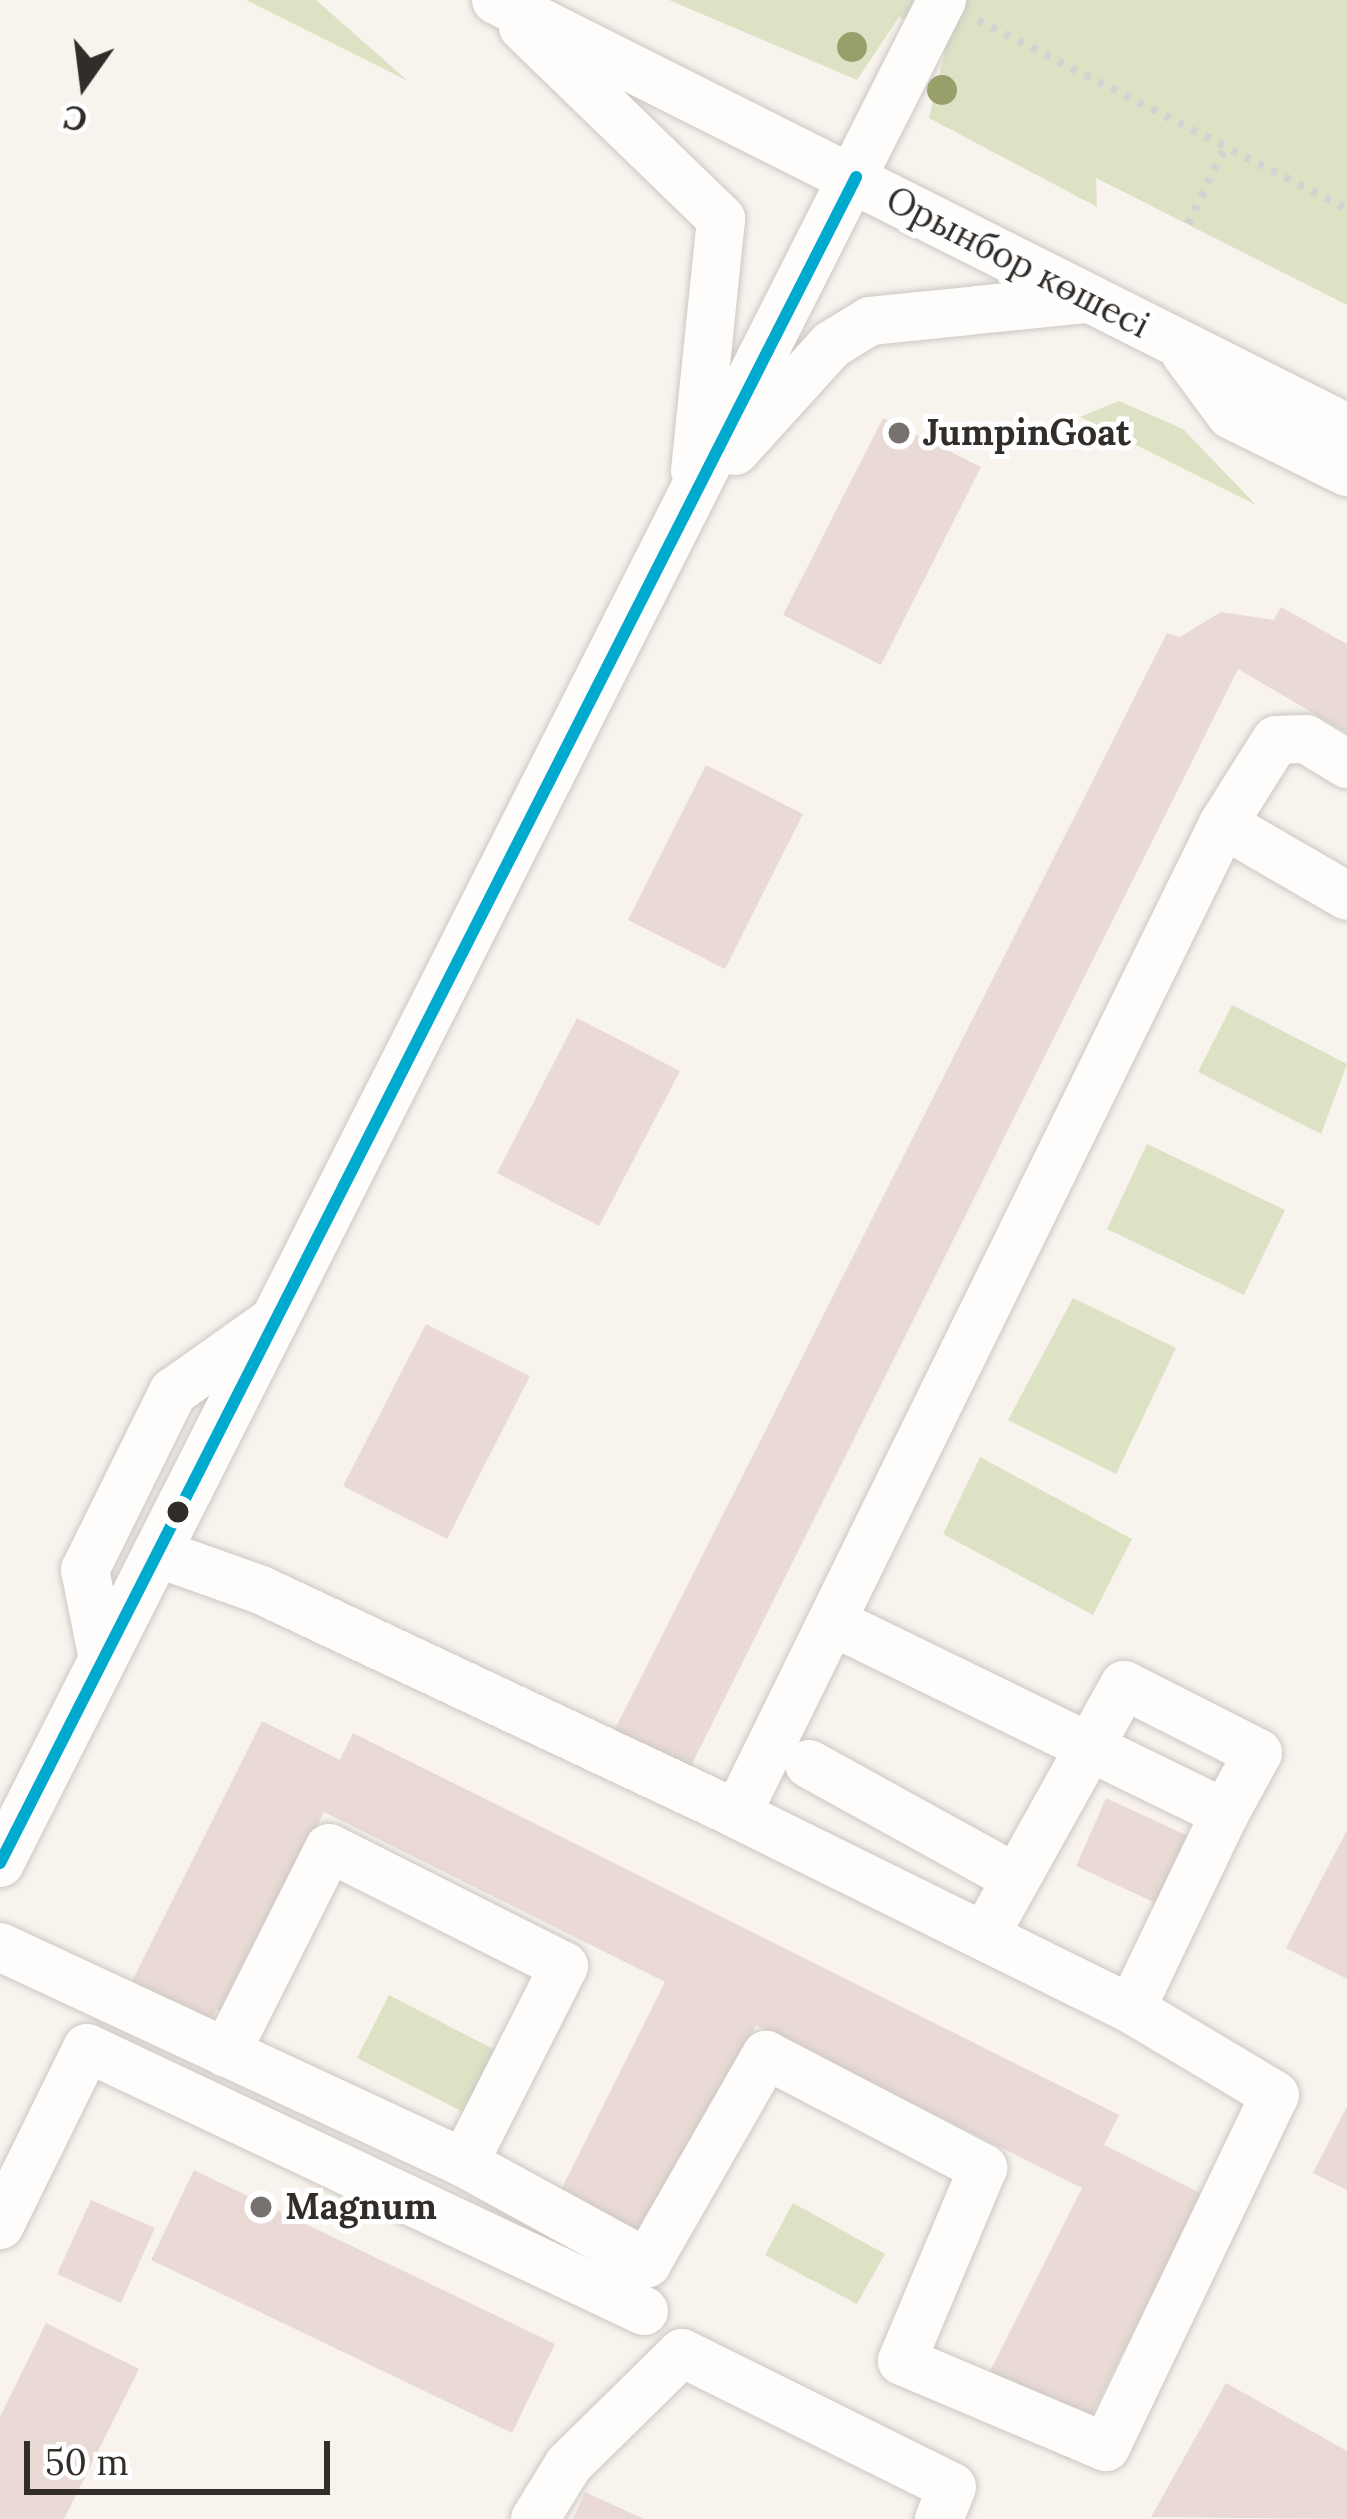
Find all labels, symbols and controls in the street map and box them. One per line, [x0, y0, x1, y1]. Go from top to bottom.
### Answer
north arrow [24, 24, 144, 144]
text: С [59, 96, 91, 142]
street label: Орынбор көшесі [879, 177, 1157, 347]
place label: JumpinGoat [923, 411, 1131, 455]
marker: JumpinGoat [886, 420, 912, 446]
unlabelled marker [167, 1501, 189, 1523]
place label: Magnum [285, 2185, 437, 2229]
marker: Magnum [248, 2194, 274, 2220]
scale bar [30, 2417, 336, 2491]
text: 50 m [45, 2439, 129, 2485]

